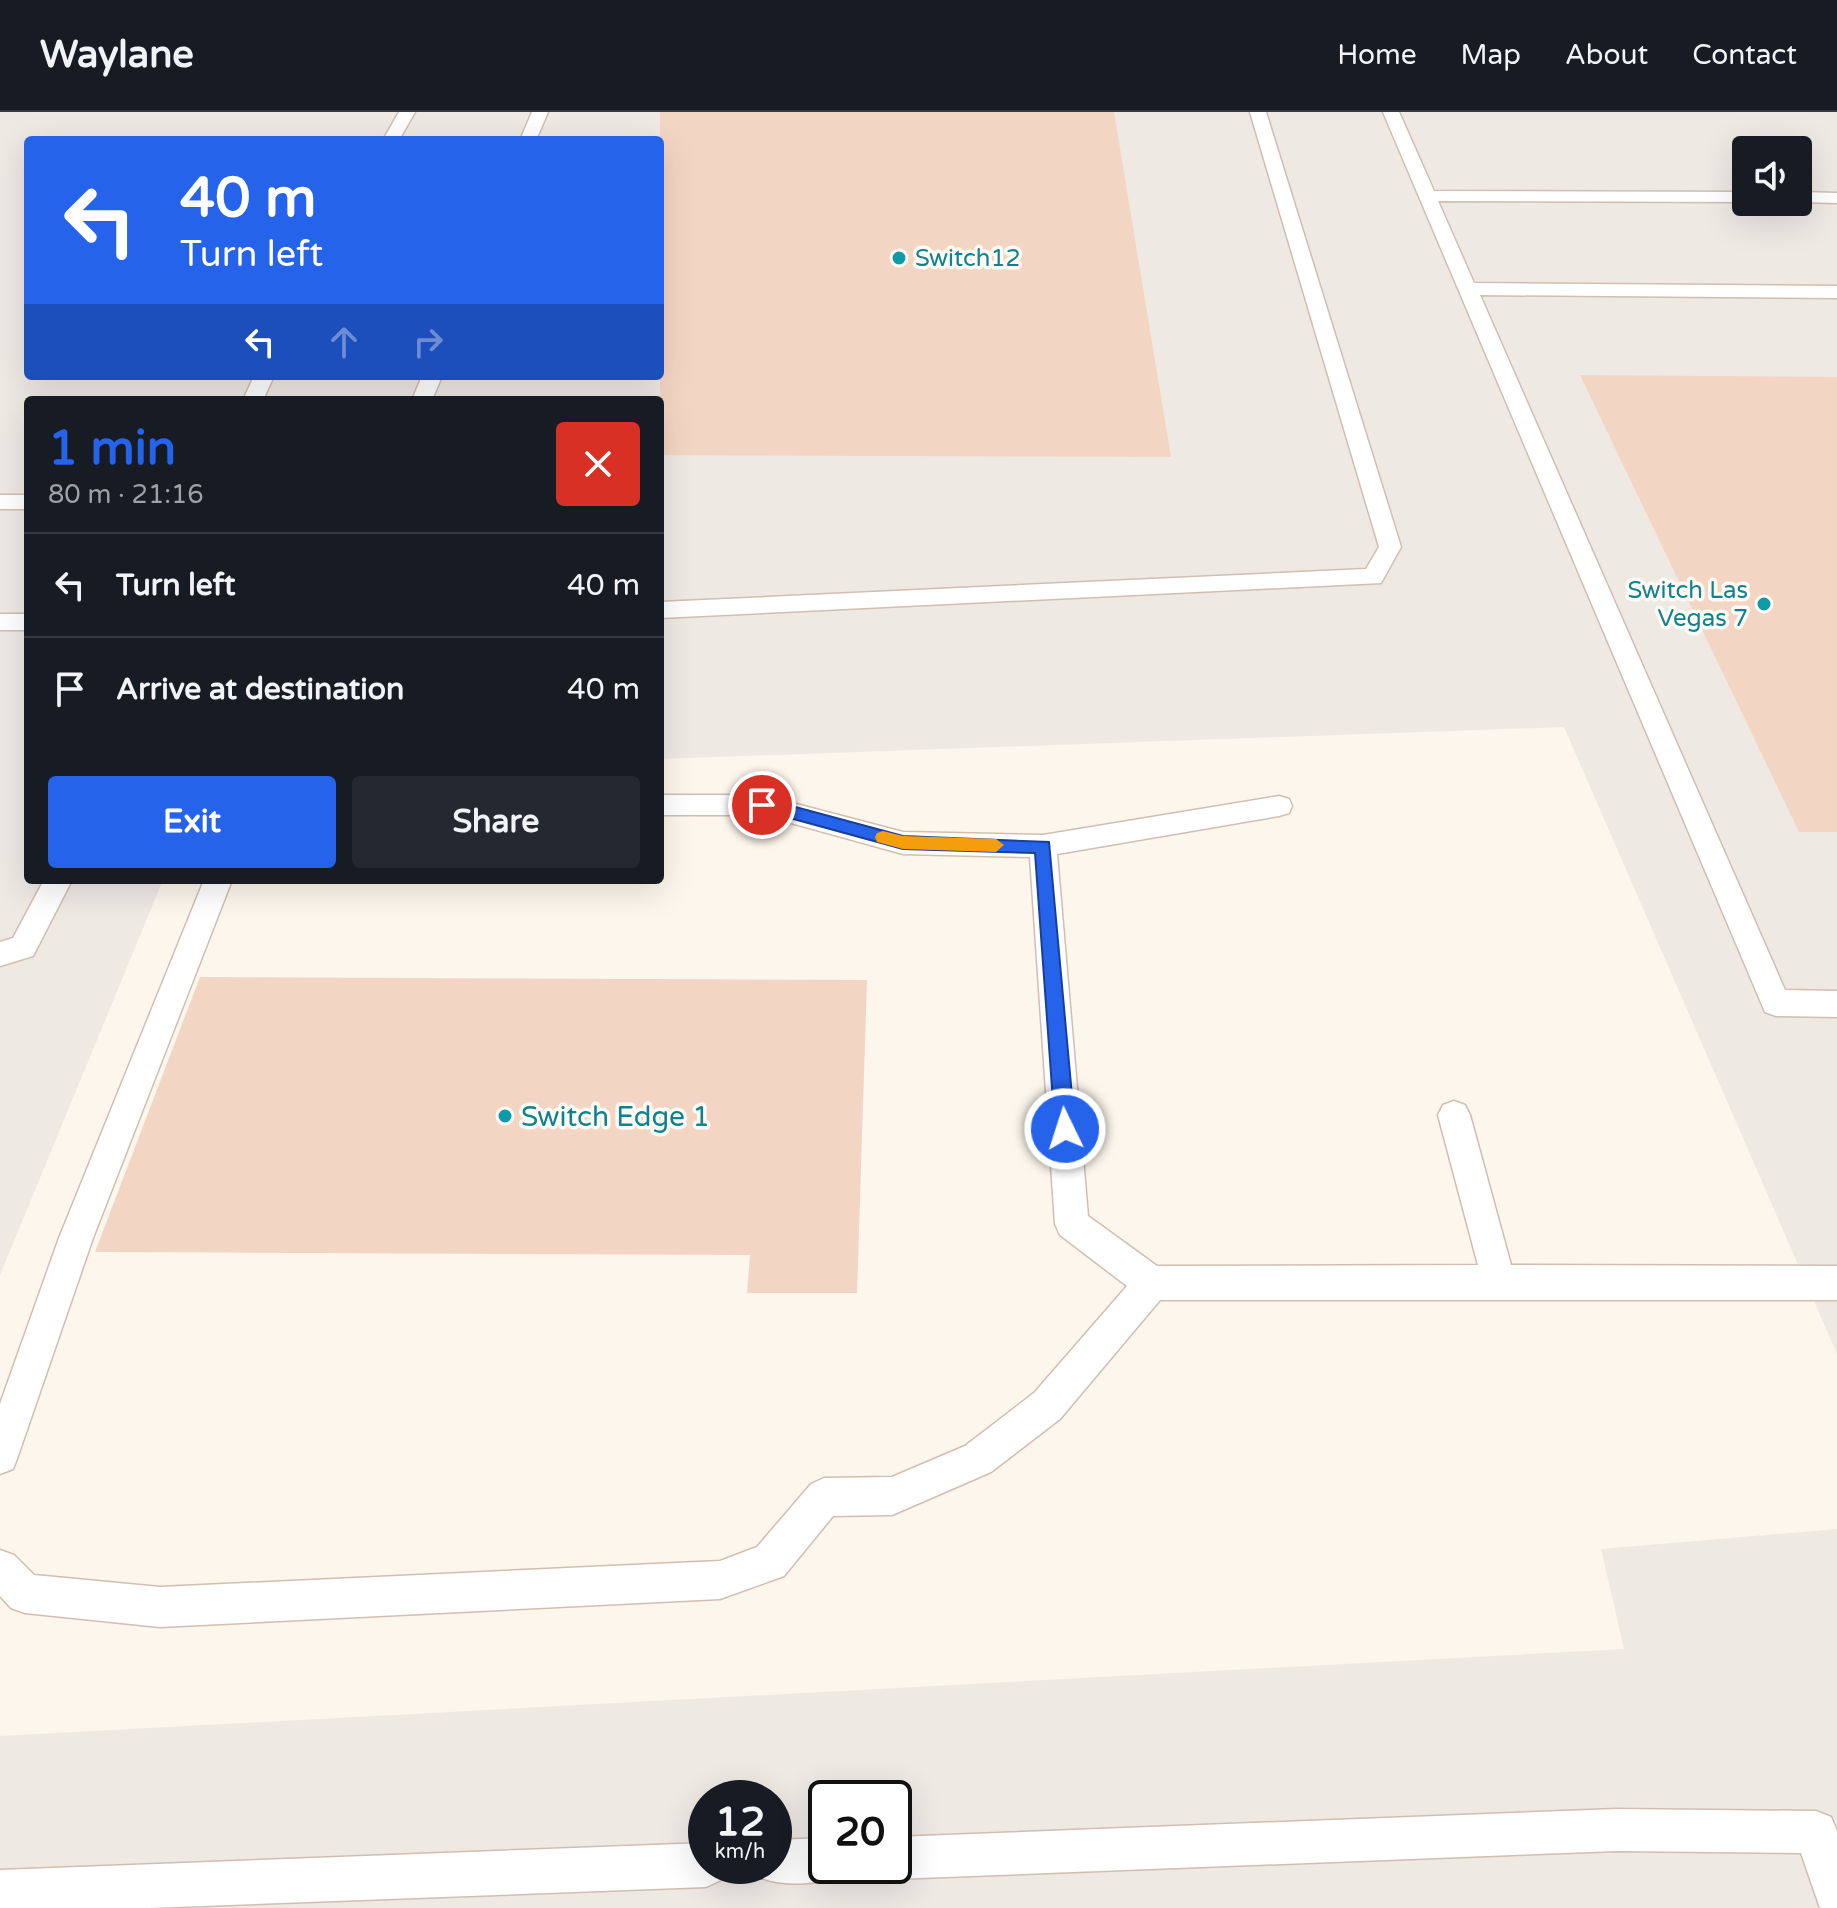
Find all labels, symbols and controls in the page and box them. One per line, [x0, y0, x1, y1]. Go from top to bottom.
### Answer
text: Waylane [40, 32, 194, 78]
text: Home [1337, 38, 1417, 72]
text: Map [1461, 38, 1521, 72]
text: About [1565, 38, 1648, 72]
text: Contact [1692, 38, 1797, 72]
map controls [1732, 136, 1812, 216]
button: sound [1732, 136, 1812, 216]
text: 40 m [180, 165, 316, 232]
icon: left [48, 168, 152, 272]
text: Turn left [180, 233, 323, 276]
place label: Switch12 [915, 244, 1021, 273]
marker: Switch12 [890, 249, 908, 267]
icon: left [238, 320, 282, 364]
icon: ahead [322, 320, 366, 364]
icon: right [406, 320, 450, 364]
text: 1 min [48, 420, 176, 478]
button: close [556, 422, 640, 506]
text: 80 m · 21:16 [48, 479, 204, 510]
icon: left [48, 563, 92, 607]
text: Turn left [116, 567, 235, 604]
text: 40 m [567, 567, 640, 604]
place label: Switch Las Vegas 7 [1628, 576, 1748, 633]
marker: Switch Las Vegas 7 [1755, 595, 1773, 613]
icon: arrive [48, 667, 92, 711]
text: Arrive at destination [116, 671, 404, 708]
text: 40 m [567, 671, 640, 708]
pin [728, 771, 796, 839]
button: Exit [48, 776, 336, 868]
button: Share [352, 776, 640, 868]
icon: arrive [740, 783, 784, 827]
position arrow [1023, 1087, 1107, 1171]
place label: Switch Edge 1 [521, 1100, 710, 1134]
marker: Switch Edge 1 [496, 1107, 514, 1125]
speed limit sign: 20 [808, 1780, 912, 1884]
text: 12 [715, 1798, 765, 1846]
text: km/h [715, 1840, 765, 1864]

